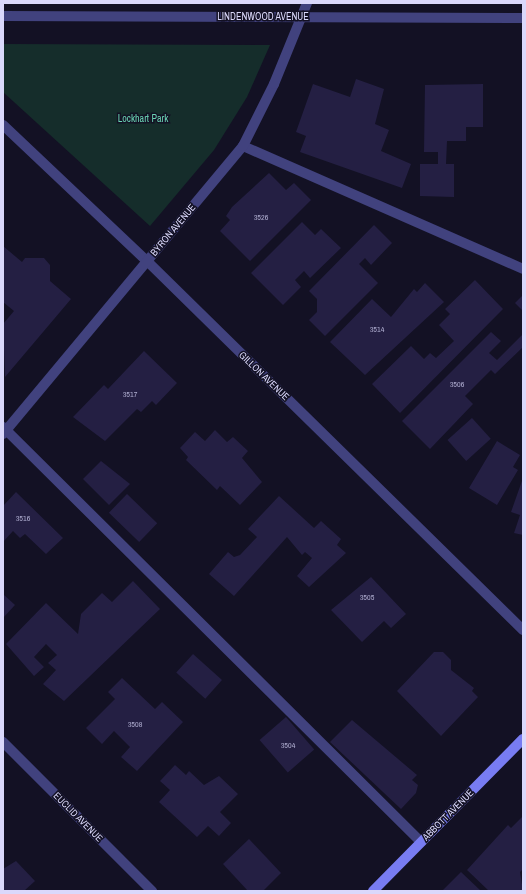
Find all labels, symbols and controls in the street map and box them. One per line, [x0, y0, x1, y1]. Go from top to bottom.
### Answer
street label: LINDENWOOD AVENUE [217, 11, 309, 23]
park label: Lockhart Park [118, 113, 168, 125]
street label: BYRON AVENUE [148, 201, 198, 259]
house number: 3526 [254, 213, 268, 223]
house number: 3514 [370, 325, 384, 335]
street label: GILLON AVENUE [236, 349, 292, 403]
house number: 3506 [450, 380, 464, 390]
house number: 3517 [123, 390, 137, 400]
house number: 3516 [16, 514, 30, 524]
house number: 3505 [360, 593, 374, 603]
house number: 3508 [128, 720, 142, 730]
house number: 3504 [281, 741, 295, 751]
street label: ABBOTT AVENUE [420, 787, 476, 843]
street label: EUCLID AVENUE [51, 790, 105, 844]

